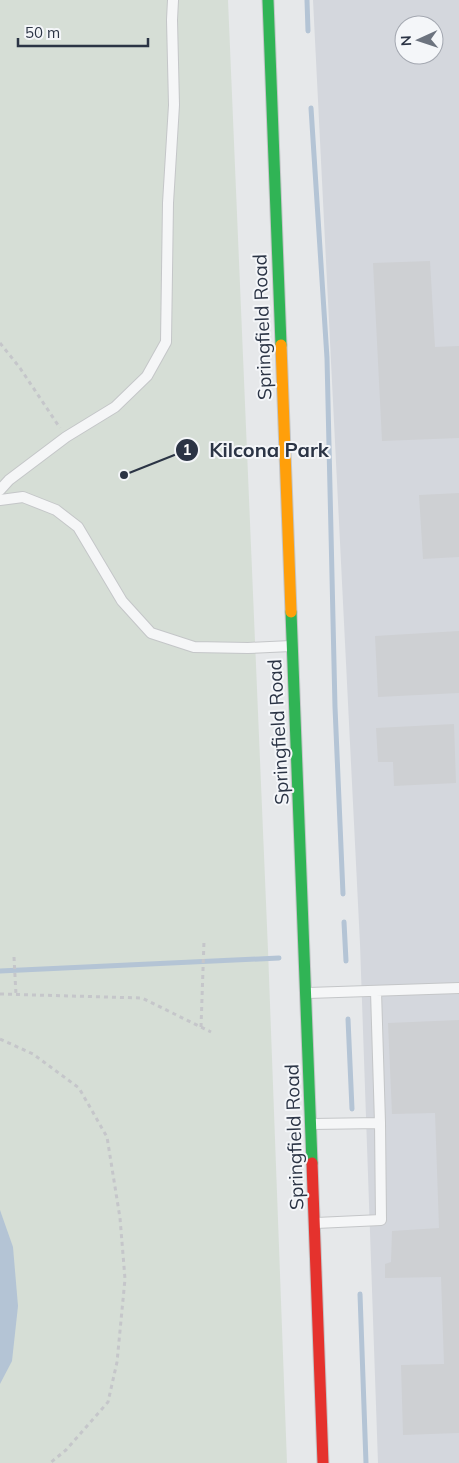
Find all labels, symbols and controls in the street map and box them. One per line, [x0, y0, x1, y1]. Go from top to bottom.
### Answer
scale bar [18, 15, 148, 47]
north arrow [394, 15, 444, 65]
text: 50 m [25, 23, 60, 42]
text: N [397, 35, 415, 46]
street label: Springfield Road [247, 254, 277, 400]
callout: Kilcona Park [175, 433, 339, 468]
text: Kilcona Park [209, 437, 330, 462]
text: 1 [182, 440, 192, 459]
street label: Springfield Road [262, 658, 294, 806]
street label: Springfield Road [279, 1064, 309, 1210]

